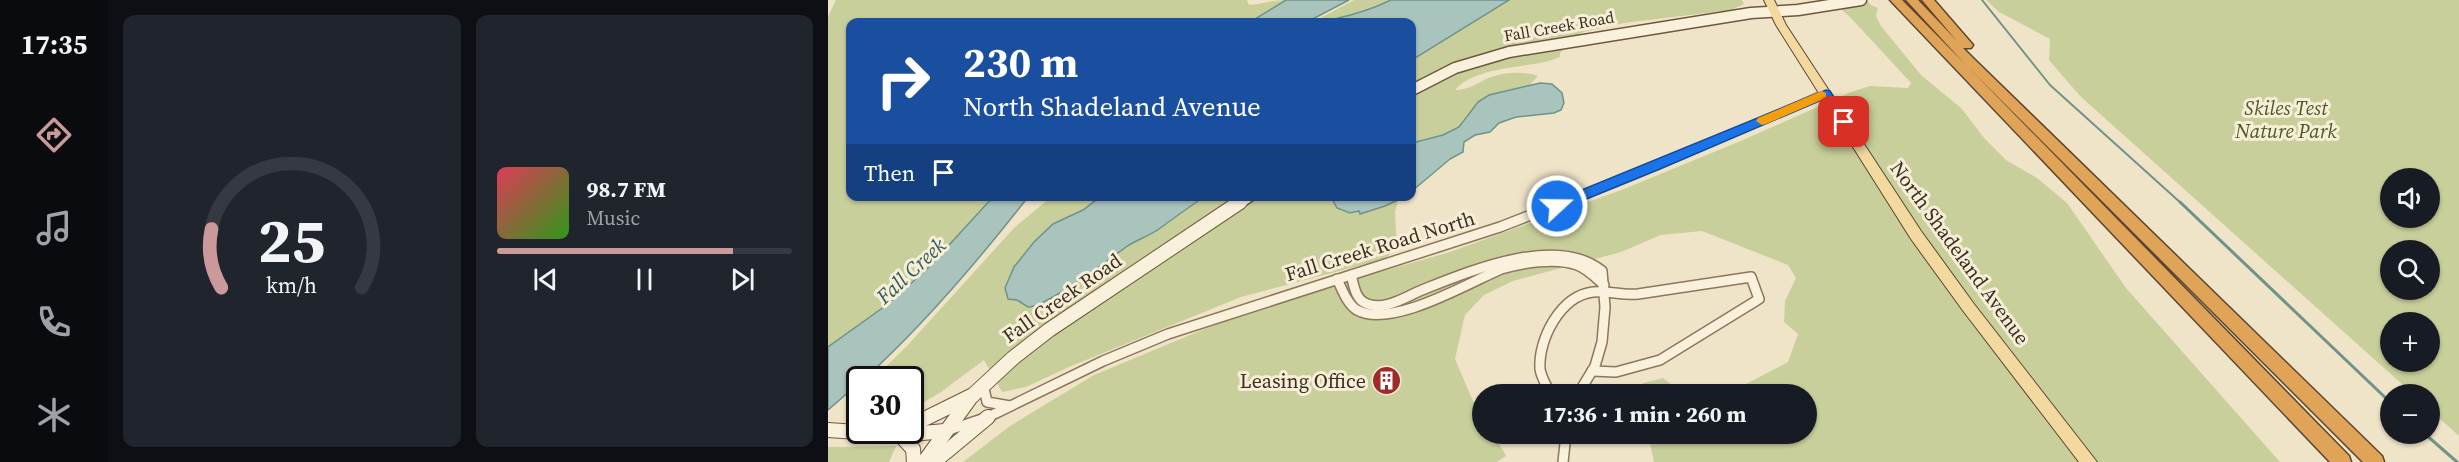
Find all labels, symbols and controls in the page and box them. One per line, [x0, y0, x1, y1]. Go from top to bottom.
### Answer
street label: Fall Creek Road [1502, 5, 1616, 47]
text: 17:35 [21, 26, 87, 63]
text: 230 m [963, 33, 1078, 91]
icon: right [864, 42, 942, 120]
text: North Shadeland Avenue [963, 88, 1261, 125]
park label: Skiles Test Nature Park [2234, 94, 2337, 145]
pin [1818, 96, 1869, 147]
icon: arrive [1827, 105, 1860, 138]
icon: directions [33, 114, 75, 156]
icon: arrive [927, 156, 960, 189]
street label: North Shadeland Avenue [1884, 156, 2036, 350]
text: Then [864, 158, 915, 188]
map controls [2380, 168, 2440, 444]
button: sound [2380, 168, 2440, 228]
text: 98.7 FM [587, 174, 666, 204]
position arrow [1525, 174, 1589, 238]
text: 25 [258, 197, 326, 283]
text: Music [587, 204, 640, 232]
street label: Fall Creek Road North [1282, 204, 1478, 288]
icon: music [33, 207, 75, 249]
water label: Fall Creek [869, 231, 952, 311]
button: search [2380, 240, 2440, 300]
street label: Fall Creek Road [997, 246, 1128, 349]
icon: previous [529, 263, 562, 296]
icon: pause [628, 263, 661, 296]
icon: next [726, 263, 759, 296]
text: km/h [266, 271, 317, 300]
icon: phone [33, 301, 75, 343]
button: + [2380, 312, 2440, 372]
building icon: Leasing Office [1371, 365, 1403, 397]
speed limit sign: 30 [846, 366, 924, 444]
place label: Leasing Office [1240, 367, 1366, 395]
button: − [2380, 384, 2440, 444]
icon: climate [33, 394, 75, 436]
text: 17:36 · 1 min · 260 m [1543, 399, 1746, 429]

